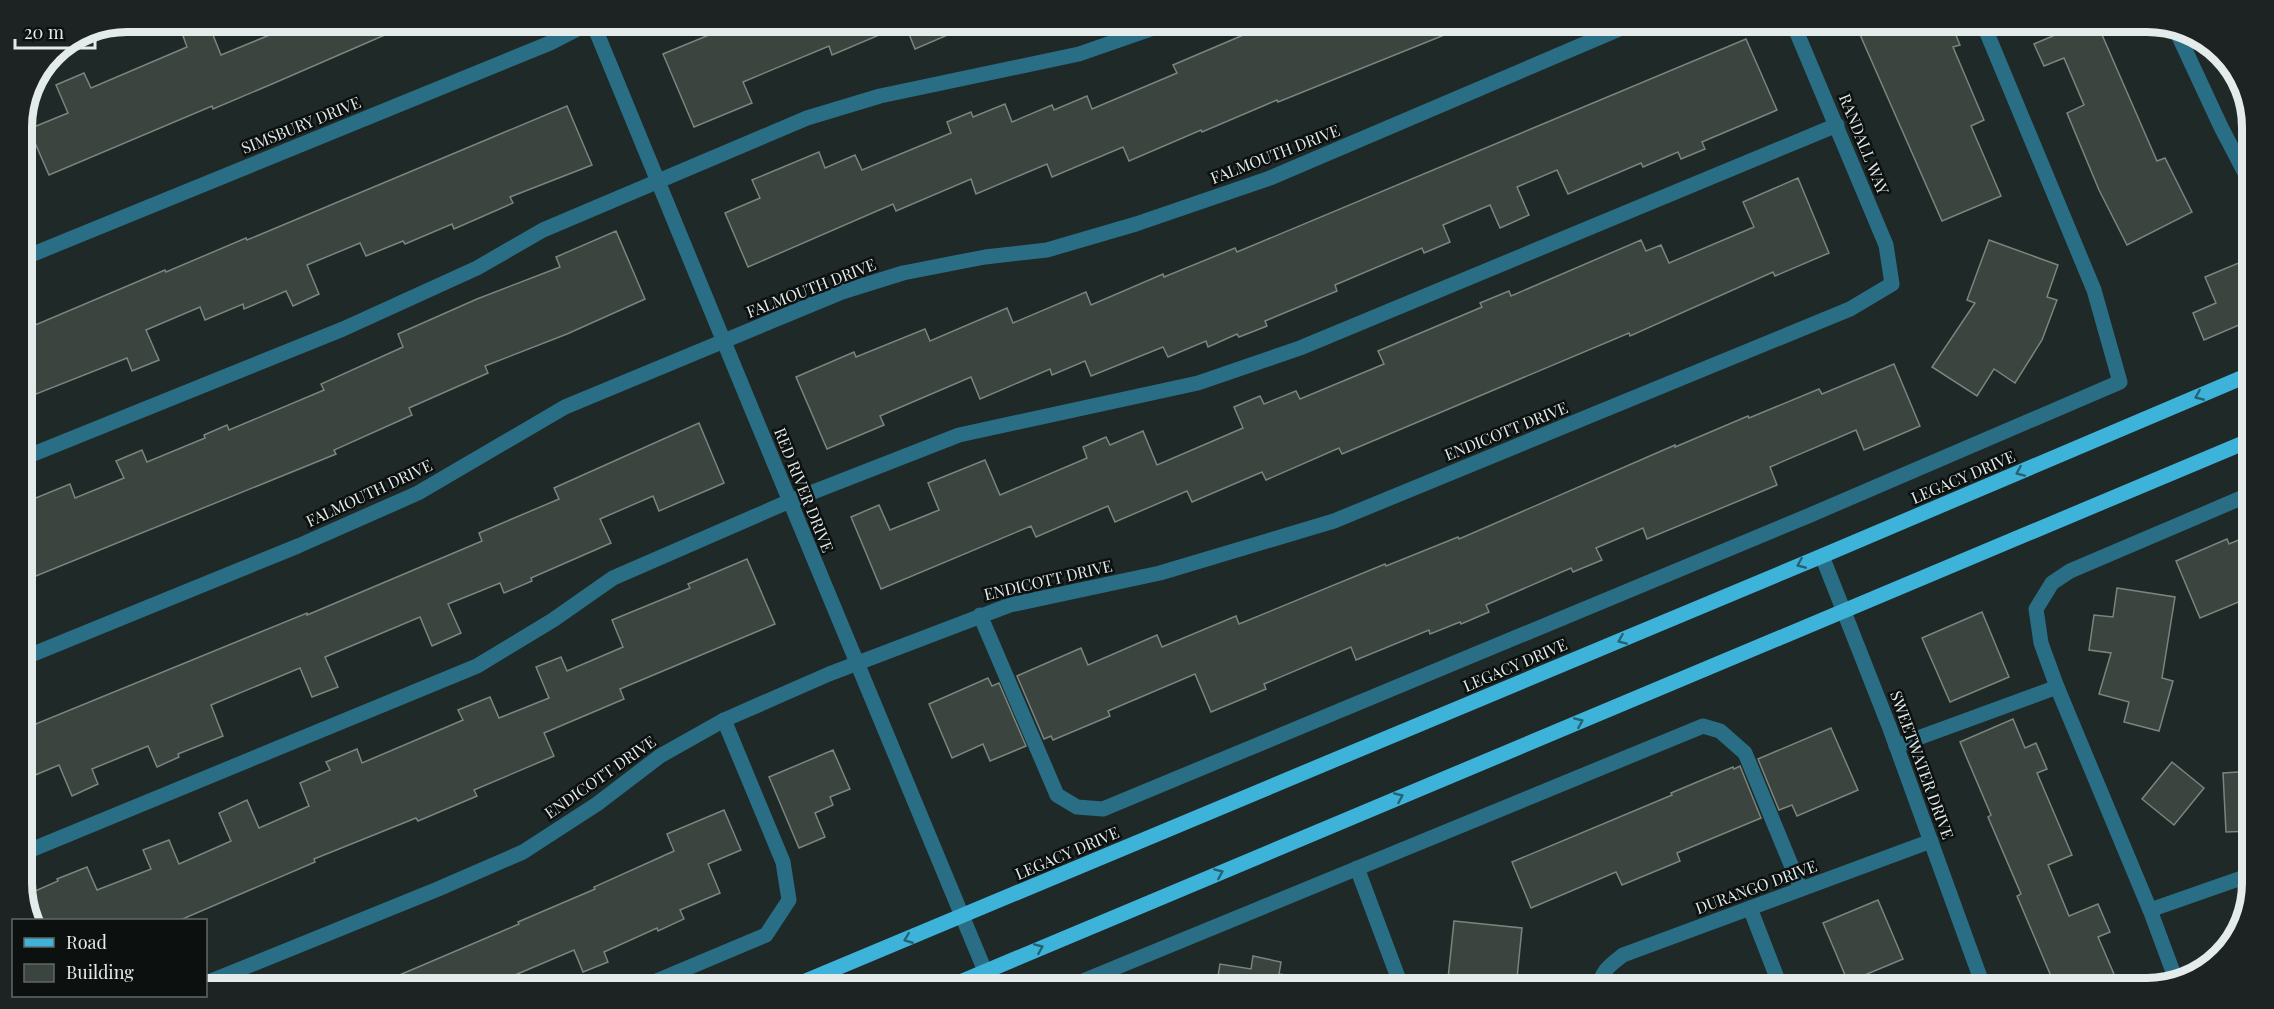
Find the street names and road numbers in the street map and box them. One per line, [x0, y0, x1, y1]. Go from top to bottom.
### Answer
street label: RANDALL WAY [1835, 90, 1894, 198]
street label: SIMSBURY DRIVE [238, 91, 364, 158]
street label: FALMOUTH DRIVE [1207, 119, 1343, 188]
street label: FALMOUTH DRIVE [743, 253, 879, 322]
street label: ENDICOTT DRIVE [1441, 396, 1571, 465]
street label: RED RIVER DRIVE [770, 424, 839, 555]
street label: LEGACY DRIVE [1907, 445, 2018, 508]
street label: FALMOUTH DRIVE [302, 454, 435, 531]
street label: ENDICOTT DRIVE [982, 555, 1114, 604]
street label: LEGACY DRIVE [1459, 633, 1570, 696]
street label: SWEETWATER DRIVE [1886, 688, 1959, 842]
street label: ENDICOTT DRIVE [540, 730, 659, 823]
street label: LEGACY DRIVE [1011, 821, 1122, 884]
street label: DURANGO DRIVE [1692, 855, 1819, 918]

